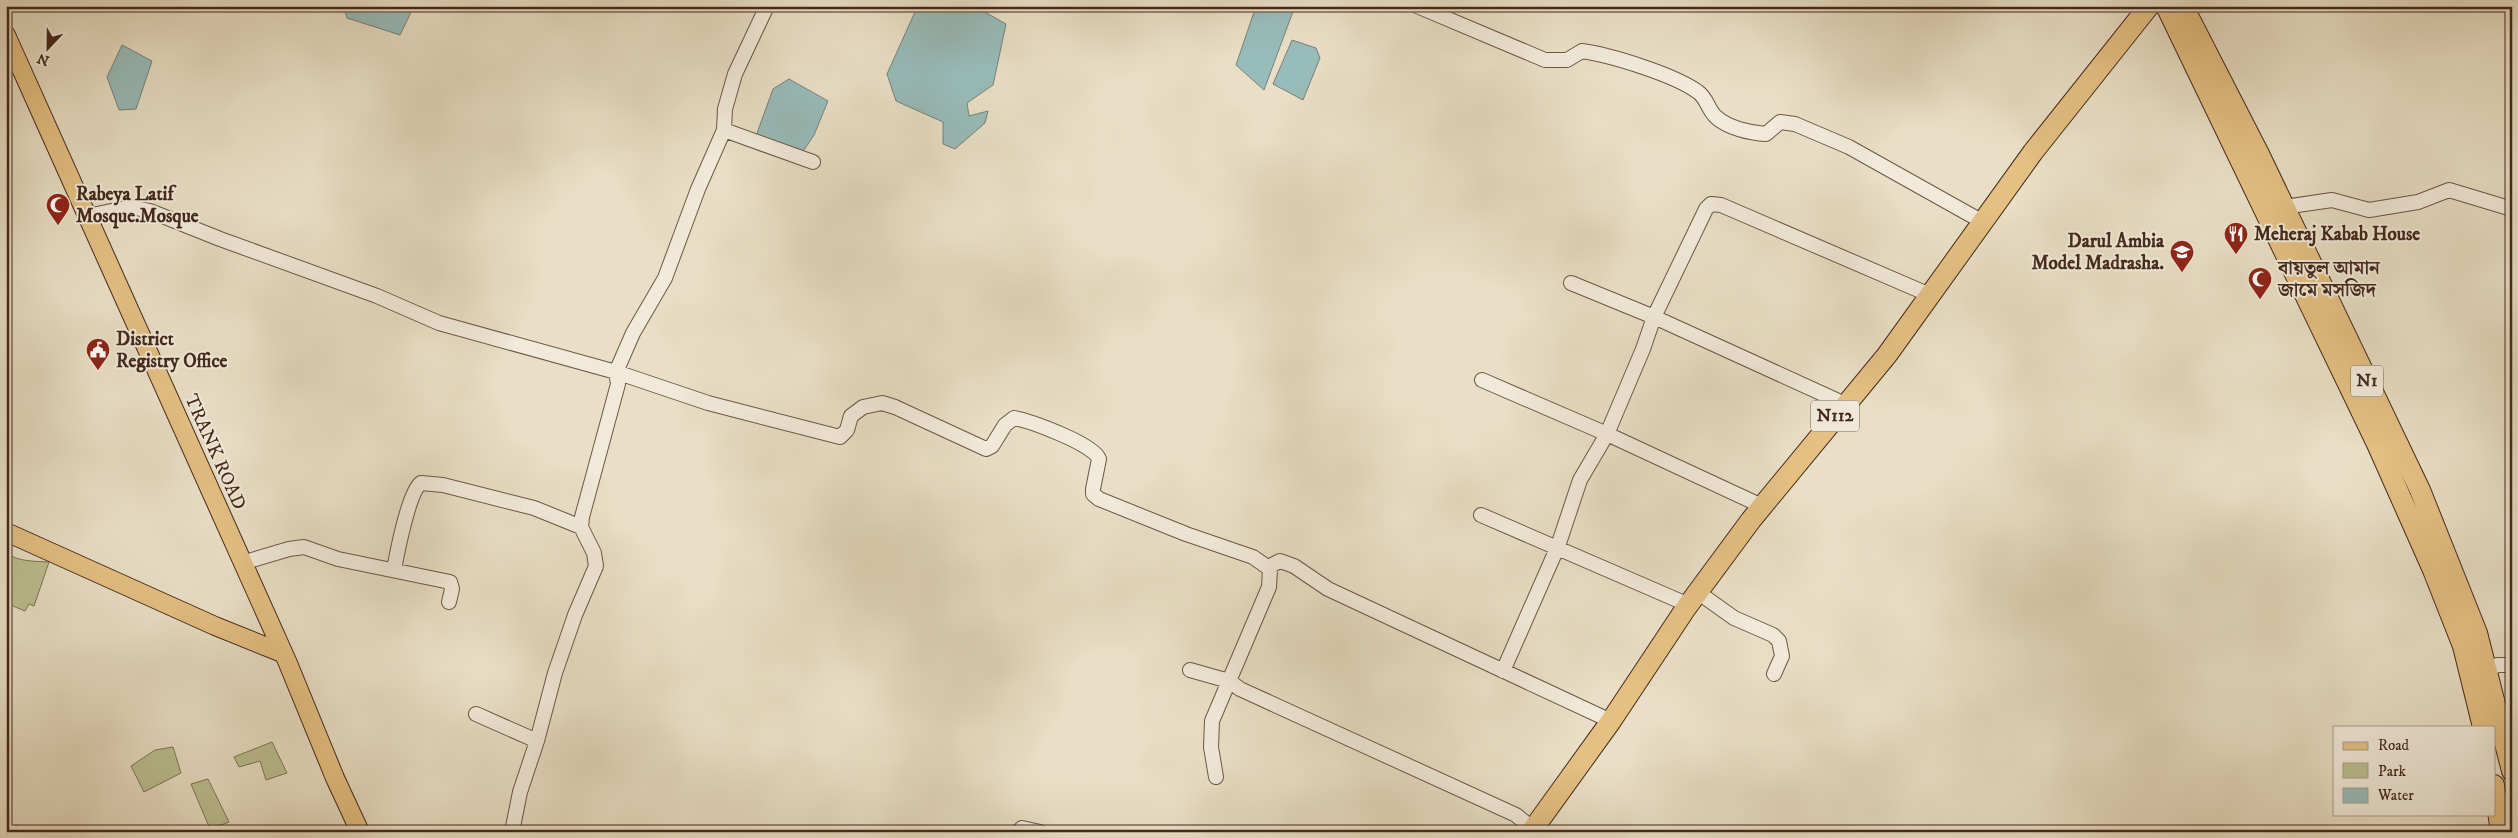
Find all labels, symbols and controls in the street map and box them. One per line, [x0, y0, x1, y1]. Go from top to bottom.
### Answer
north arrow [22, 22, 72, 72]
text: N [34, 48, 52, 70]
place label: Rabeya Latif Mosque.Mosque [76, 183, 199, 229]
mosque icon: Rabeya Latif Mosque.Mosque [45, 192, 71, 226]
restaurant icon: Meheraj Kabab House [2223, 221, 2249, 255]
place label: Meheraj Kabab House [2254, 223, 2420, 247]
place label: Darul Ambia Model Madrasha. [2032, 230, 2165, 275]
school or university icon: Darul Ambia Model Madrasha. [2169, 239, 2195, 273]
place label: বায়তুল আমান জামে মসজিদ [2277, 257, 2381, 302]
mosque icon: বায়তুল আমান জামে মসজিদ [2247, 266, 2273, 300]
place label: District Registry Office [116, 328, 228, 373]
public building icon: District Registry Office [85, 337, 111, 371]
road number: N1 [2351, 366, 2383, 396]
street label: TRANK ROAD [179, 391, 251, 513]
road number: N112 [1811, 401, 1859, 432]
legend [2333, 726, 2496, 816]
text: Road [2378, 736, 2410, 755]
text: Park [2378, 762, 2407, 781]
text: Water [2377, 786, 2414, 805]

